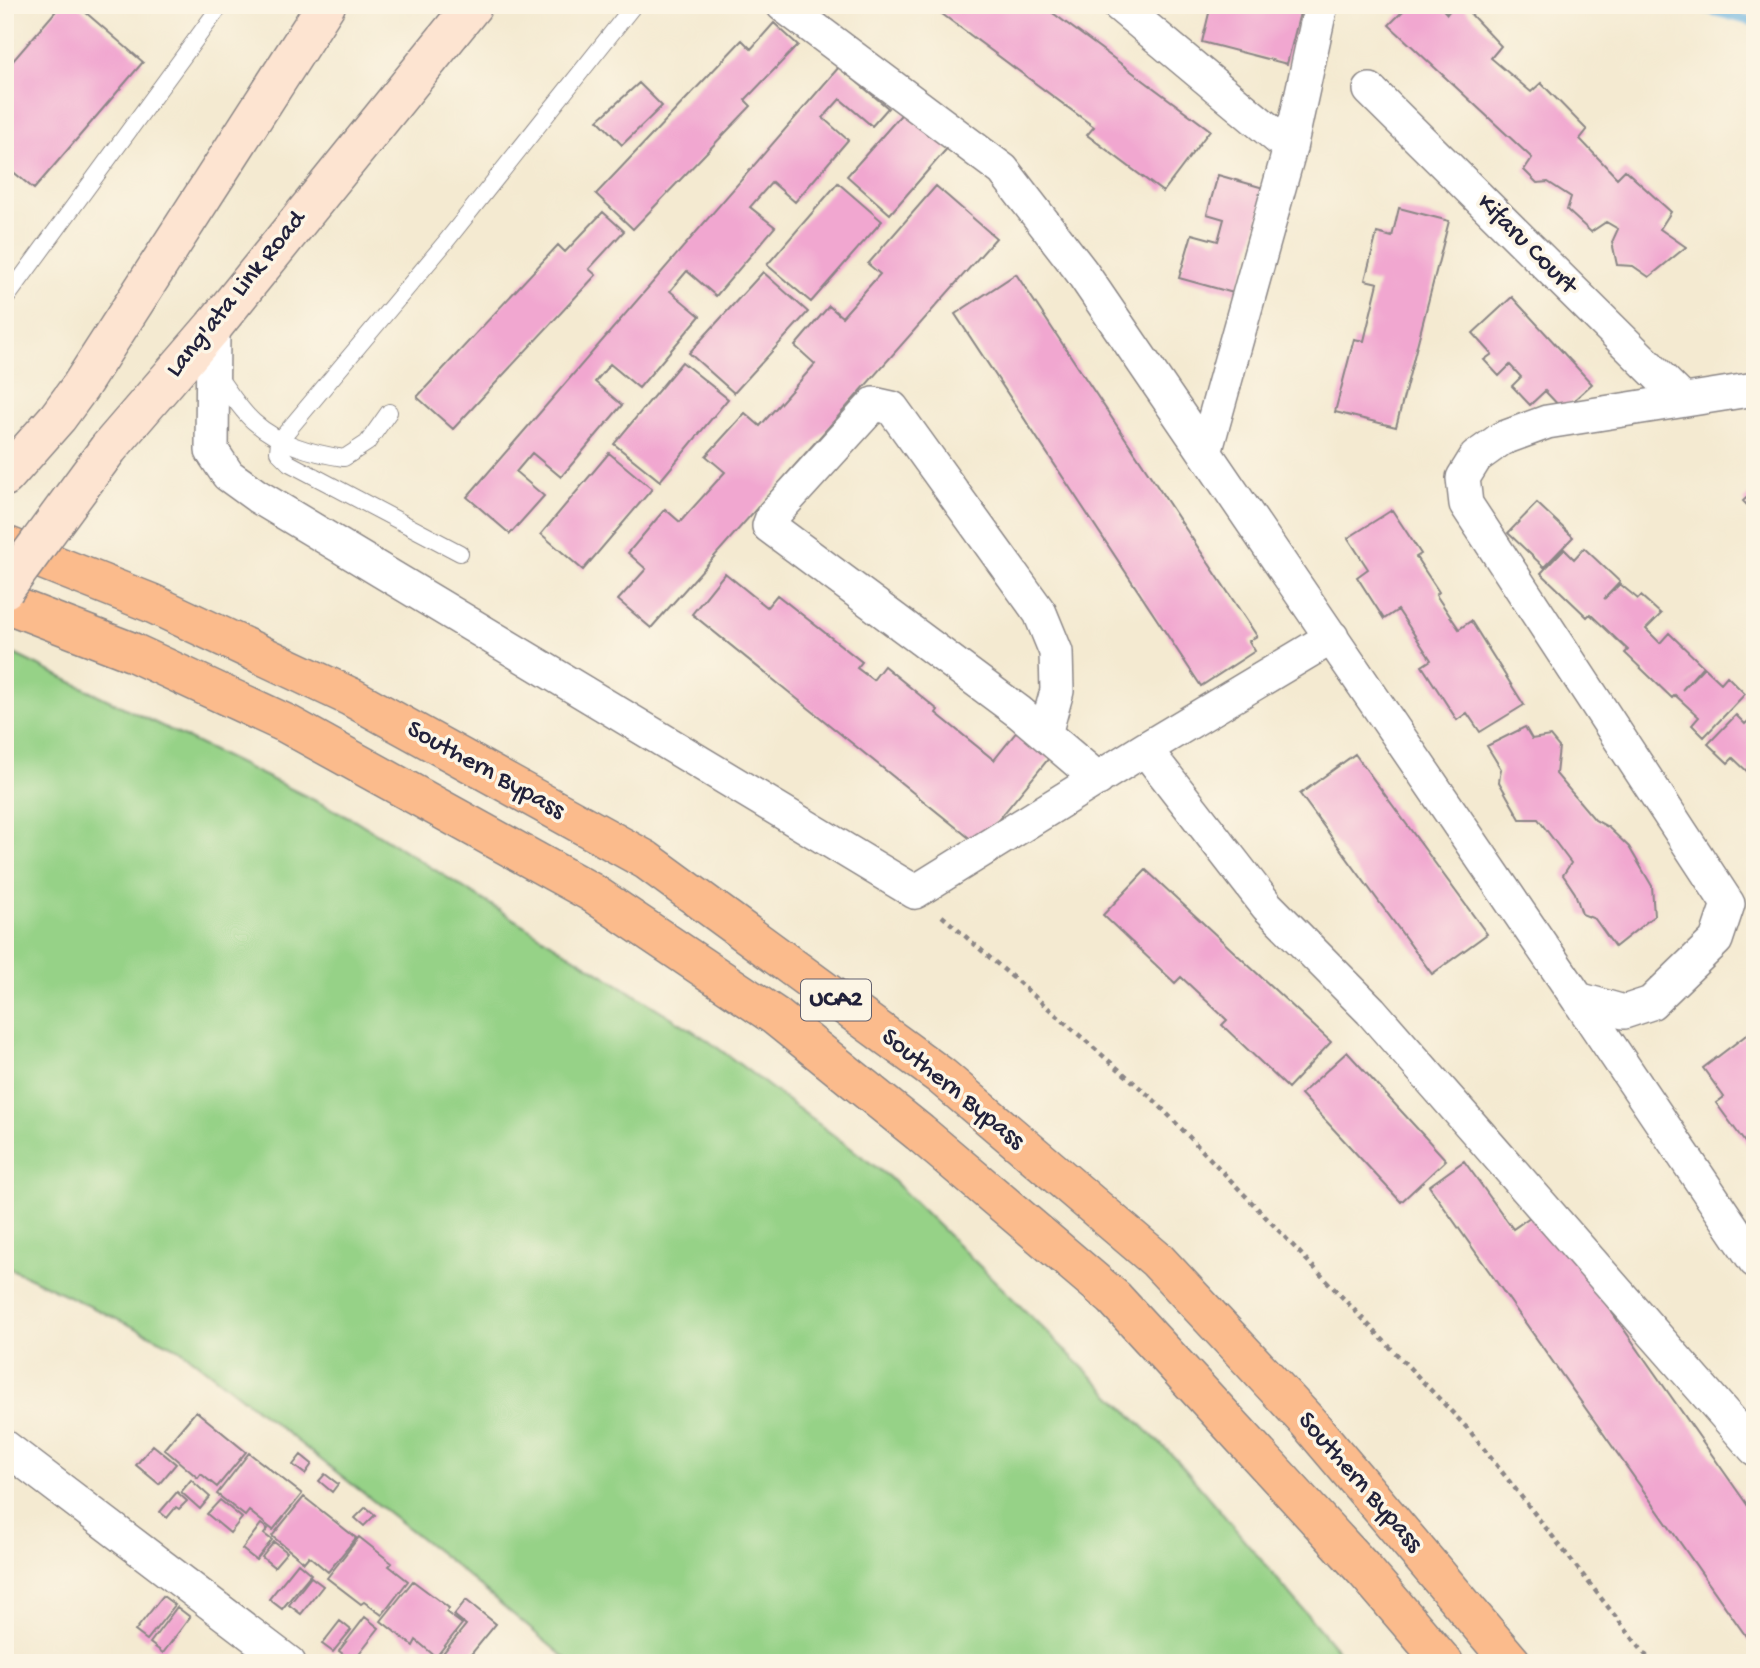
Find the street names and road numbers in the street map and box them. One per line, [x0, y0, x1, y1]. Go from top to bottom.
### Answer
street label: Kifaru Court [1469, 188, 1584, 303]
street label: Lang'ata Link Road [160, 204, 315, 385]
street label: Southern Bypass [401, 715, 571, 828]
road number: UCA2 [801, 980, 871, 1020]
street label: Southern Bypass [874, 1023, 1031, 1158]
street label: Southern Bypass [1290, 1406, 1429, 1561]

